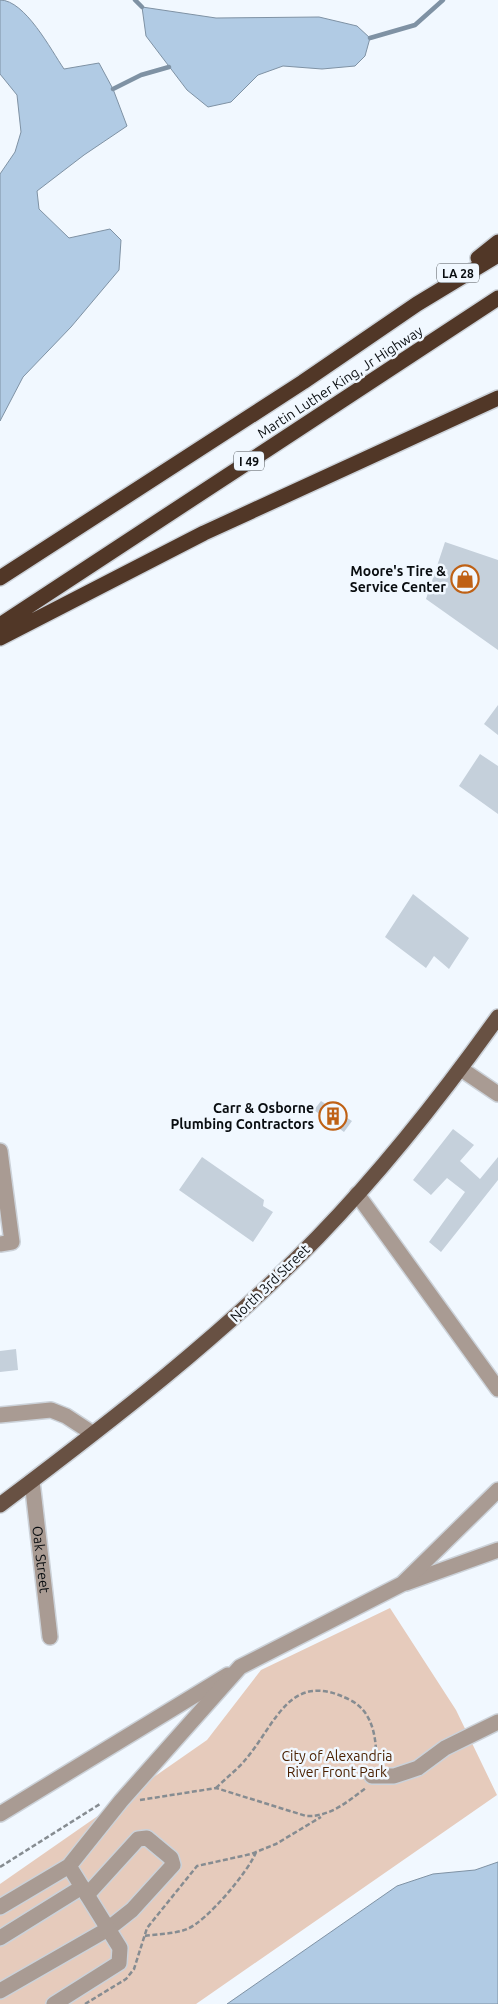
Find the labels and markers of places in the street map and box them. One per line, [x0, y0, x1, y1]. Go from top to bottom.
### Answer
place label: Moore's Tire & Service Center [350, 563, 446, 595]
shop icon: Moore's Tire & Service Center [450, 564, 480, 594]
place label: Carr & Osborne Plumbing Contractors [170, 1100, 314, 1132]
building icon: Carr & Osborne Plumbing Contractors [318, 1101, 348, 1131]

